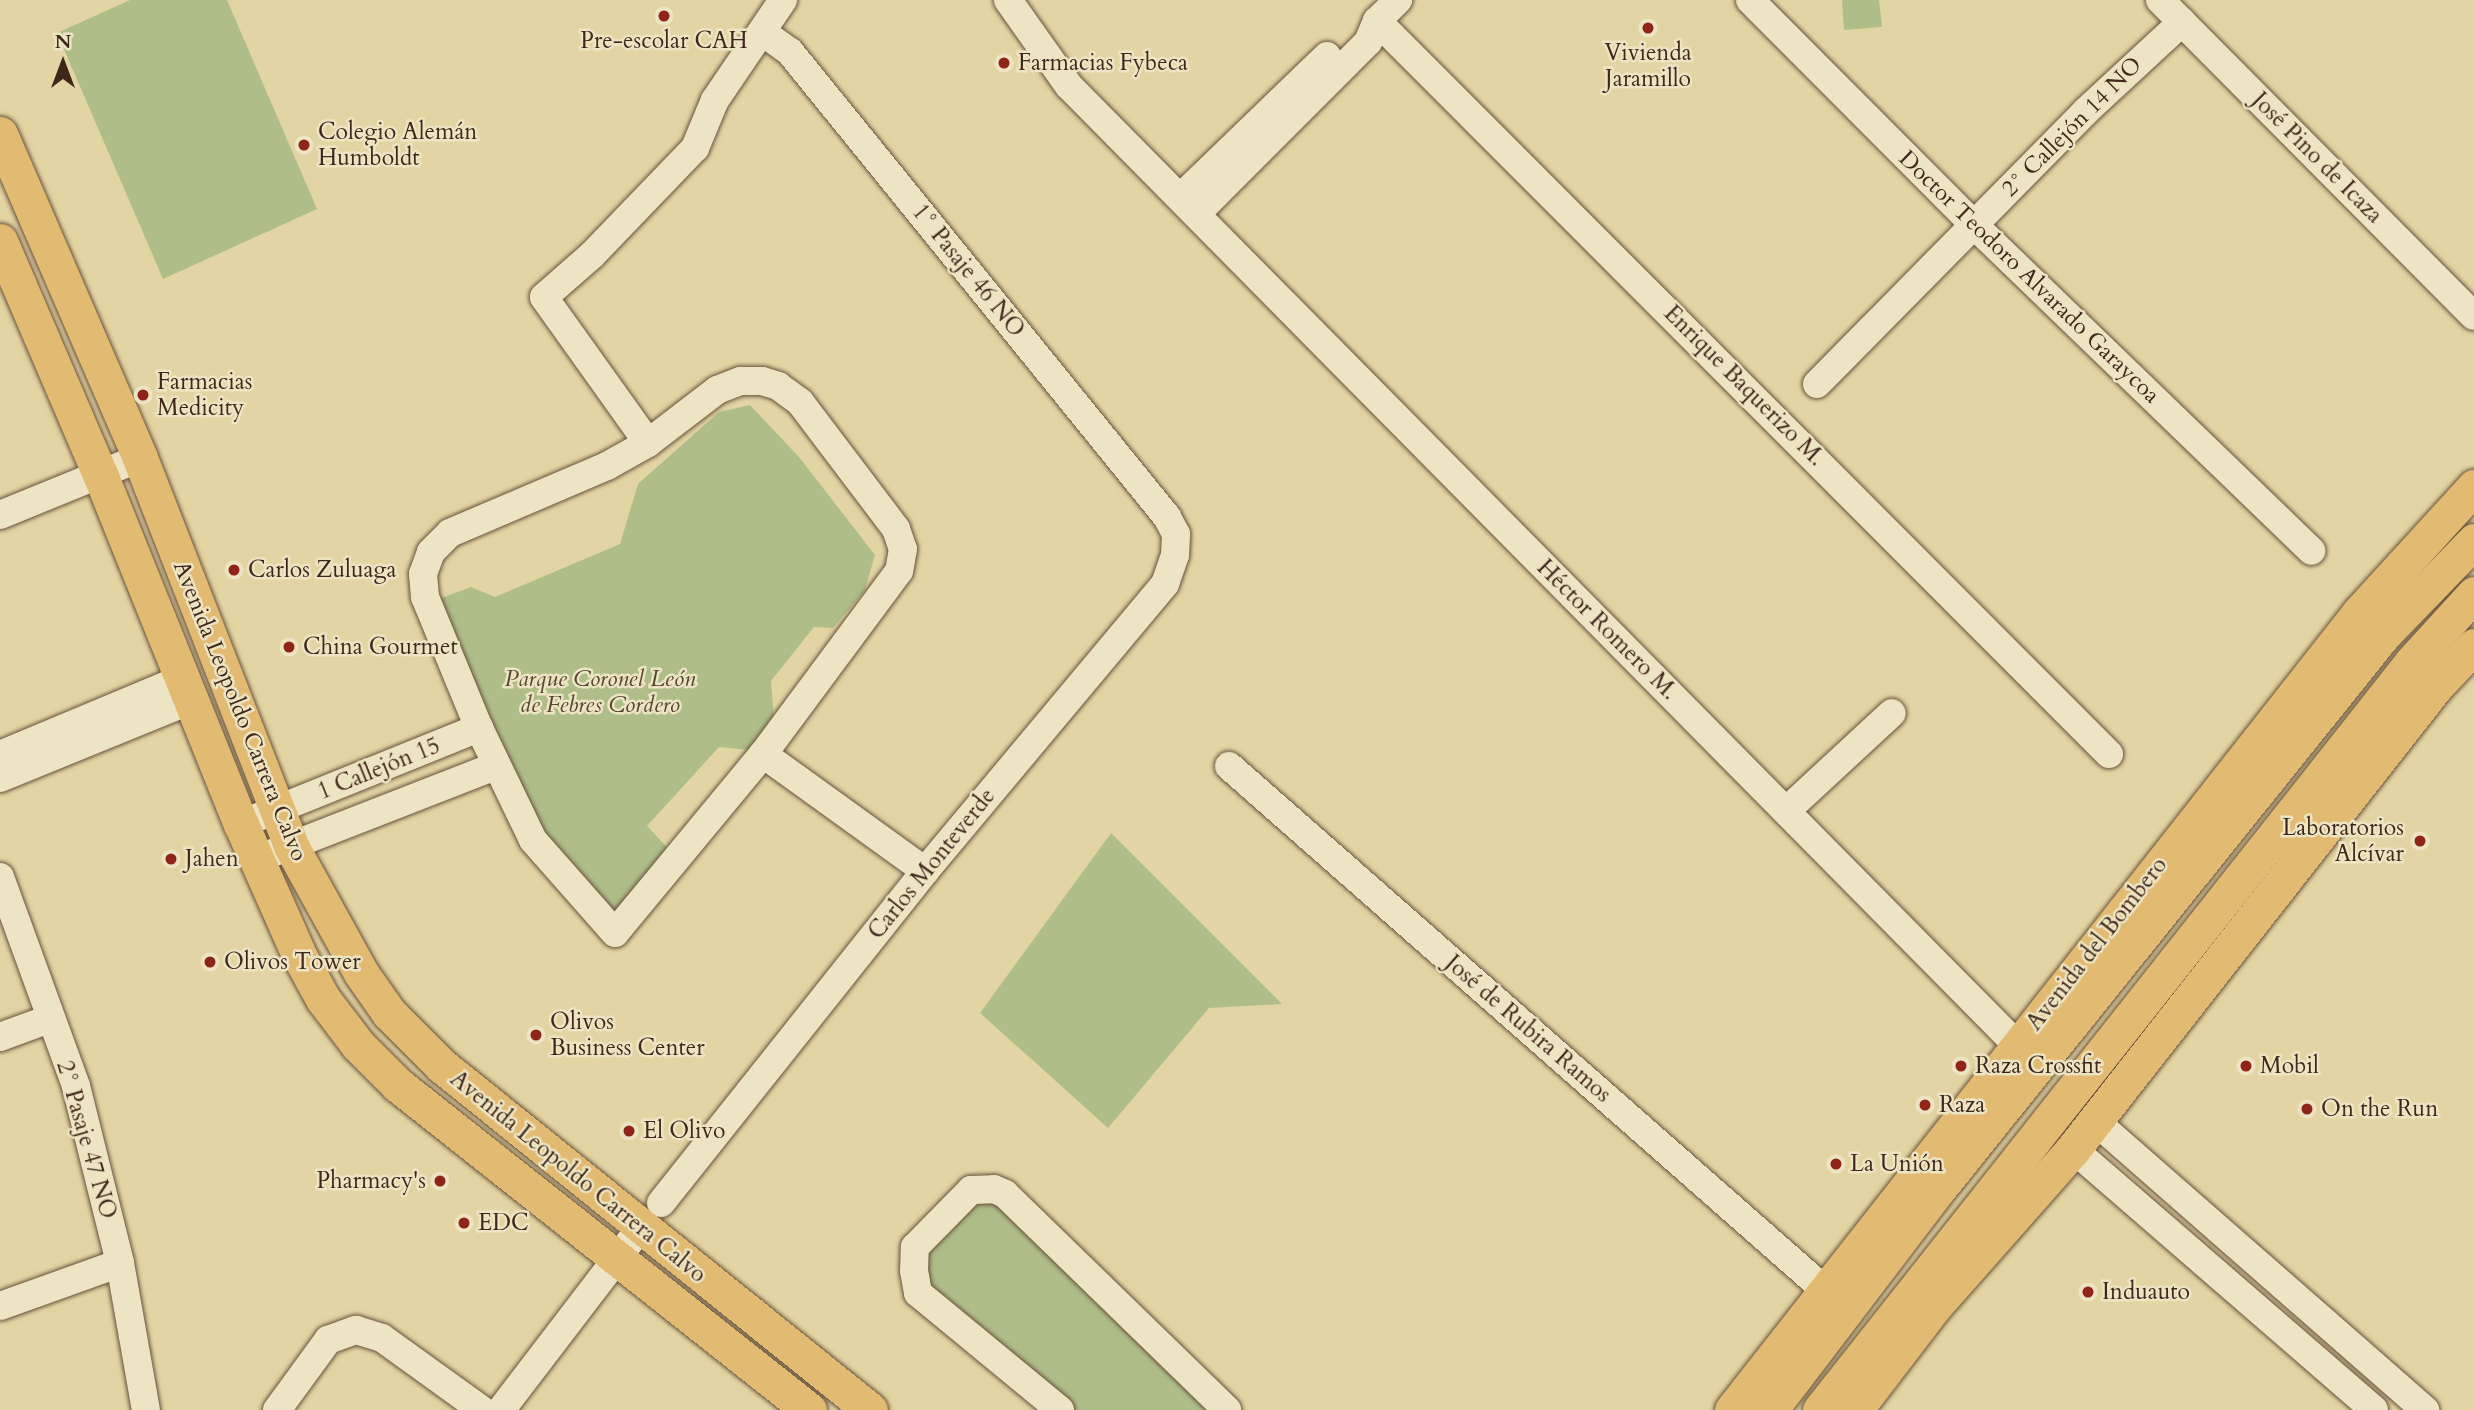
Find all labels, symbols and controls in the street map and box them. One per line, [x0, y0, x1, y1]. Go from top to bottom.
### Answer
marker: Pre-escolar CAH [656, 8, 672, 24]
marker: Vivienda Jaramillo [1640, 20, 1656, 36]
place label: Pre-escolar CAH [580, 27, 748, 55]
north arrow [28, 28, 98, 98]
text: N [55, 29, 71, 55]
place label: Vivienda Jaramillo [1604, 39, 1692, 93]
place label: Farmacias Fybeca [1018, 49, 1188, 77]
street label: 2° Callejón 14 NO [1996, 51, 2148, 203]
marker: Farmacias Fybeca [996, 55, 1012, 71]
street label: José Pino de Icaza [2246, 87, 2388, 229]
place label: Colegio Alemán Humboldt [318, 118, 477, 172]
marker: Colegio Alemán Humboldt [296, 137, 312, 153]
street label: Doctor Teodoro Alvarado Garaycoa [1893, 145, 2165, 409]
street label: 1° Pasaje 46 NO [906, 199, 1030, 343]
street label: Enrique Baquerizo M. [1658, 300, 1830, 472]
place label: Farmacias Medicity [157, 368, 252, 422]
marker: Farmacias Medicity [135, 387, 151, 403]
street label: Héctor Romero M. [1531, 554, 1683, 706]
place label: Carlos Zuluaga [248, 556, 396, 584]
street label: Avenida Leopoldo Carrera Calvo [167, 557, 313, 865]
marker: Carlos Zuluaga [226, 562, 242, 578]
place label: China Gourmet [303, 633, 458, 661]
marker: China Gourmet [281, 639, 297, 655]
park label: Parque Coronel León de Febres Cordero [505, 665, 695, 719]
street label: 1 Callejón 15 [314, 732, 444, 806]
street label: Carlos Monteverde [863, 783, 1001, 945]
place label: Laboratorios Alcívar [2282, 814, 2404, 868]
marker: Laboratorios Alcívar [2410, 831, 2430, 851]
place label: Jahen [185, 845, 239, 873]
marker: Jahen [163, 851, 179, 867]
street label: Avenida del Bombero [2021, 852, 2173, 1036]
place label: Olivos Tower [224, 948, 361, 976]
street label: José de Rubira Ramos [1439, 949, 1617, 1109]
marker: Olivos Tower [202, 954, 218, 970]
place label: Olivos Business Center [550, 1008, 705, 1062]
marker: Olivos Business Center [528, 1027, 544, 1043]
place label: Raza Crossfit [1975, 1052, 2101, 1080]
place label: Mobil [2260, 1052, 2319, 1080]
street label: 2° Pasaje 47 NO [50, 1058, 122, 1222]
marker: Raza Crossfit [1953, 1058, 1969, 1074]
marker: Mobil [2238, 1058, 2254, 1074]
street label: Avenida Leopoldo Carrera Calvo [445, 1065, 711, 1289]
place label: Raza [1939, 1091, 1985, 1119]
place label: On the Run [2321, 1095, 2438, 1123]
marker: Raza [1917, 1097, 1933, 1113]
marker: On the Run [2299, 1101, 2315, 1117]
place label: El Olivo [643, 1117, 725, 1145]
marker: El Olivo [621, 1123, 637, 1139]
place label: La Unión [1850, 1150, 1944, 1178]
marker: La Unión [1828, 1156, 1844, 1172]
place label: Pharmacy's [317, 1167, 426, 1195]
marker: Pharmacy's [432, 1173, 448, 1189]
place label: EDC [478, 1209, 528, 1237]
marker: EDC [456, 1215, 472, 1231]
place label: Induauto [2102, 1278, 2190, 1306]
marker: Induauto [2080, 1284, 2096, 1300]

